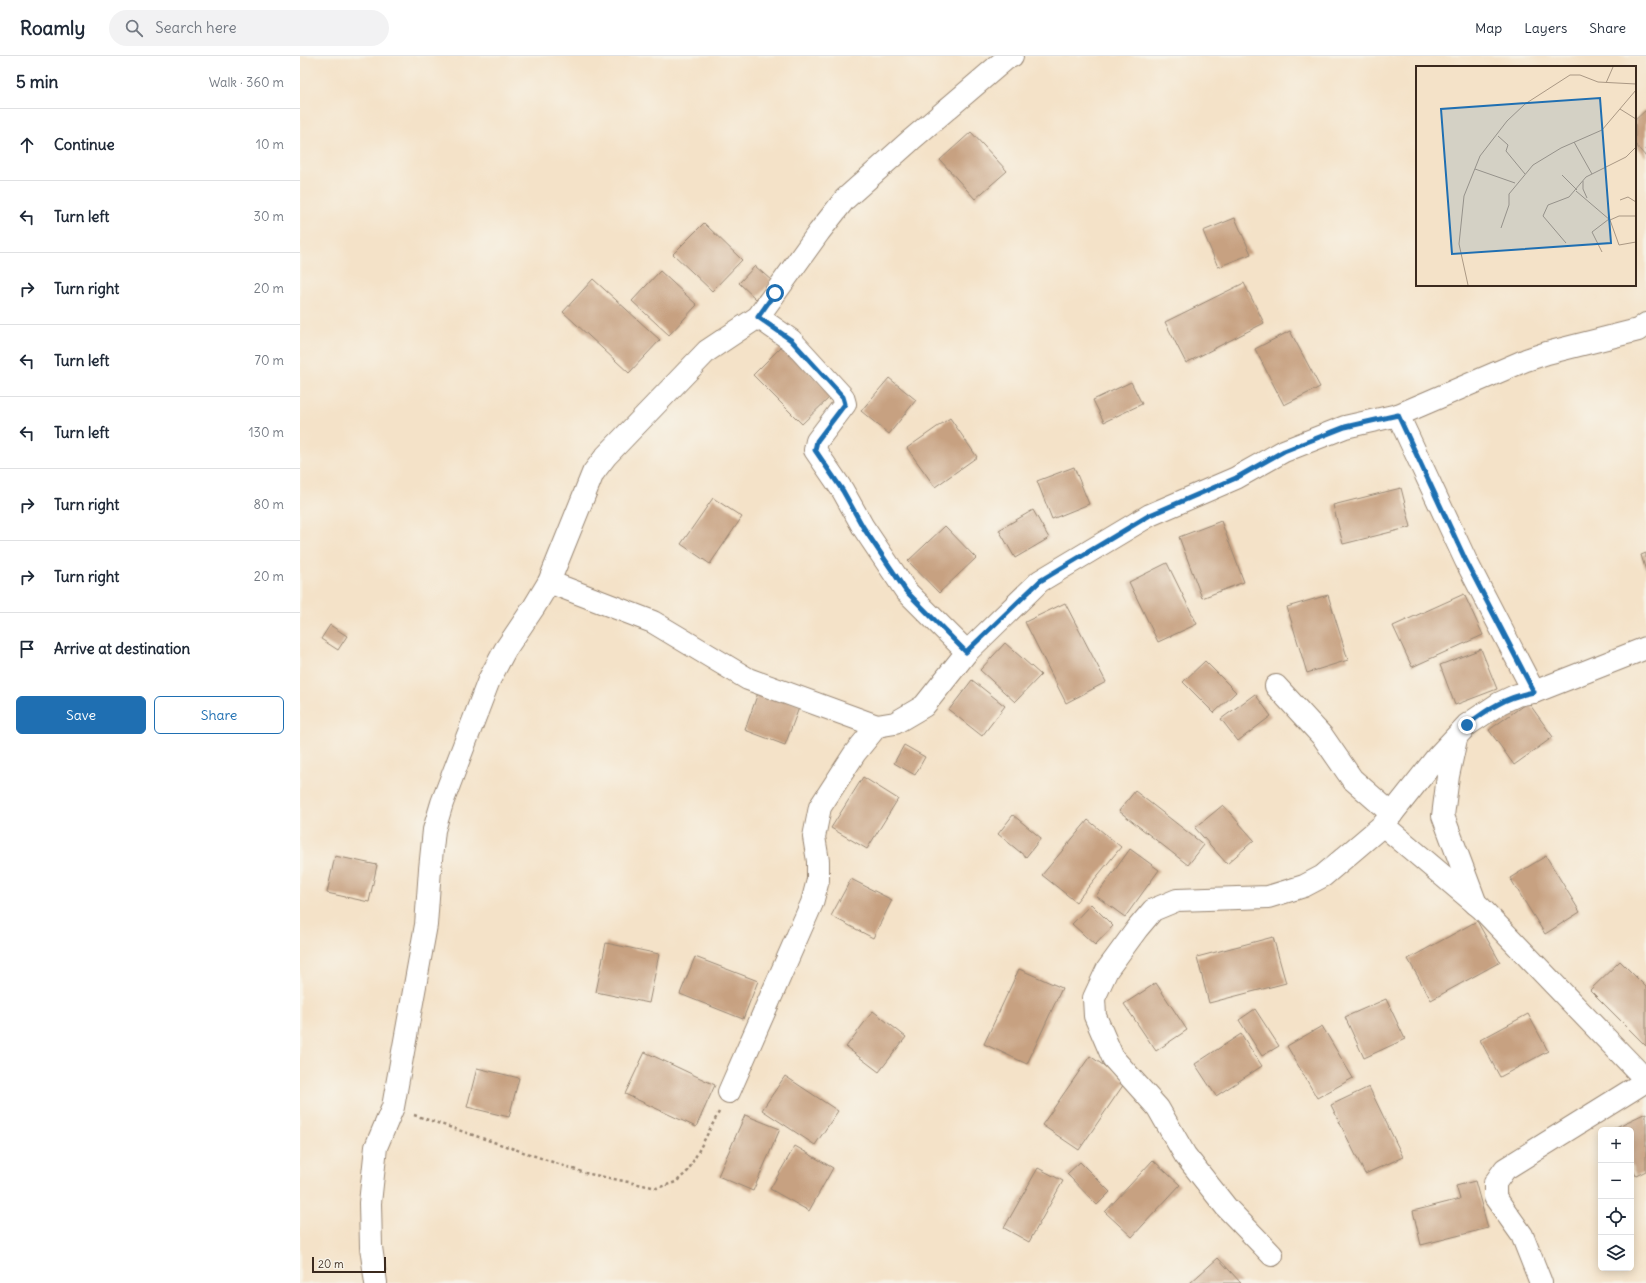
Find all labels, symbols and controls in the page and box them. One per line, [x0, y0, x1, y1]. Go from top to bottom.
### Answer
search box [109, 10, 389, 46]
text: Roamly [20, 16, 85, 40]
icon: search [123, 17, 145, 39]
text: Search here [155, 18, 237, 37]
text: Map [1475, 19, 1502, 37]
text: Layers [1524, 19, 1567, 37]
text: Share [1589, 19, 1626, 37]
inset map [1416, 66, 1636, 286]
text: 5 min [16, 71, 58, 93]
text: Walk · 360 m [209, 74, 284, 91]
icon: ahead [16, 134, 38, 156]
text: Continue [54, 135, 115, 154]
text: 10 m [256, 136, 284, 153]
icon: left [16, 206, 38, 228]
text: Turn left [54, 207, 109, 226]
text: 30 m [254, 208, 284, 225]
icon: right [16, 278, 38, 300]
text: Turn right [54, 279, 119, 298]
text: 20 m [254, 280, 284, 297]
route start [766, 284, 784, 302]
icon: left [16, 350, 38, 372]
text: Turn left [54, 351, 109, 370]
text: 70 m [255, 352, 284, 369]
icon: left [16, 422, 38, 444]
text: Turn left [54, 423, 109, 442]
text: 130 m [248, 424, 284, 441]
icon: right [16, 494, 38, 516]
text: Turn right [54, 495, 119, 514]
text: 80 m [253, 496, 284, 513]
icon: right [16, 566, 38, 588]
text: Turn right [54, 567, 119, 586]
text: 20 m [254, 568, 284, 585]
icon: arrive [16, 638, 38, 660]
text: Arrive at destination [54, 639, 190, 658]
button: Save [16, 696, 146, 734]
button: Share [154, 696, 284, 734]
route end [1458, 716, 1476, 734]
map controls [1598, 1127, 1634, 1271]
button: + [1598, 1127, 1634, 1163]
button: − [1598, 1163, 1634, 1199]
button: locate [1598, 1199, 1634, 1235]
button: layers [1598, 1235, 1634, 1271]
scale bar [312, 1255, 386, 1274]
text: 20 m [318, 1257, 344, 1271]

